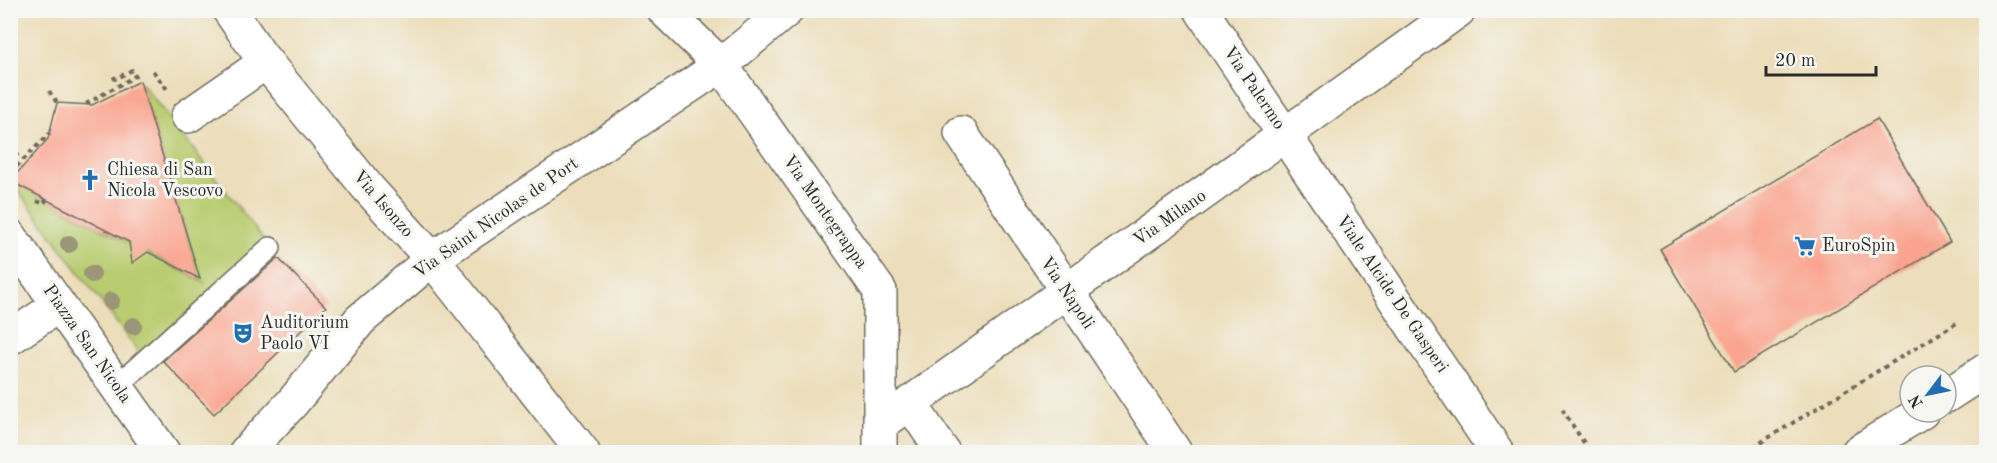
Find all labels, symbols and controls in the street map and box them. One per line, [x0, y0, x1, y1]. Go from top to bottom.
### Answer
scale bar [1766, 39, 1876, 77]
street label: Via Palermo [1220, 43, 1288, 133]
text: 20 m [1775, 52, 1815, 70]
street label: Via Montegrappa [779, 152, 871, 272]
street label: Via Saint Nicolas de Port [410, 154, 582, 282]
place label: Chiesa di San Nicola Vescovo [107, 161, 223, 200]
street label: Via Isonzo [349, 167, 417, 241]
church icon: Chiesa di San Nicola Vescovo [78, 168, 102, 192]
street label: Via Milano [1130, 186, 1210, 250]
street label: Viale Alcide De Gasperi [1333, 212, 1452, 376]
supermarket icon: EuroSpin [1793, 234, 1817, 258]
place label: EuroSpin [1822, 237, 1896, 255]
street label: Via Napoli [1036, 254, 1098, 332]
street label: Piazza San Nicola [40, 282, 135, 407]
place label: Auditorium Paolo VI [260, 314, 349, 353]
theatre icon: Auditorium Paolo VI [231, 321, 255, 345]
north arrow [1898, 364, 1958, 424]
text: N [1907, 391, 1927, 410]

